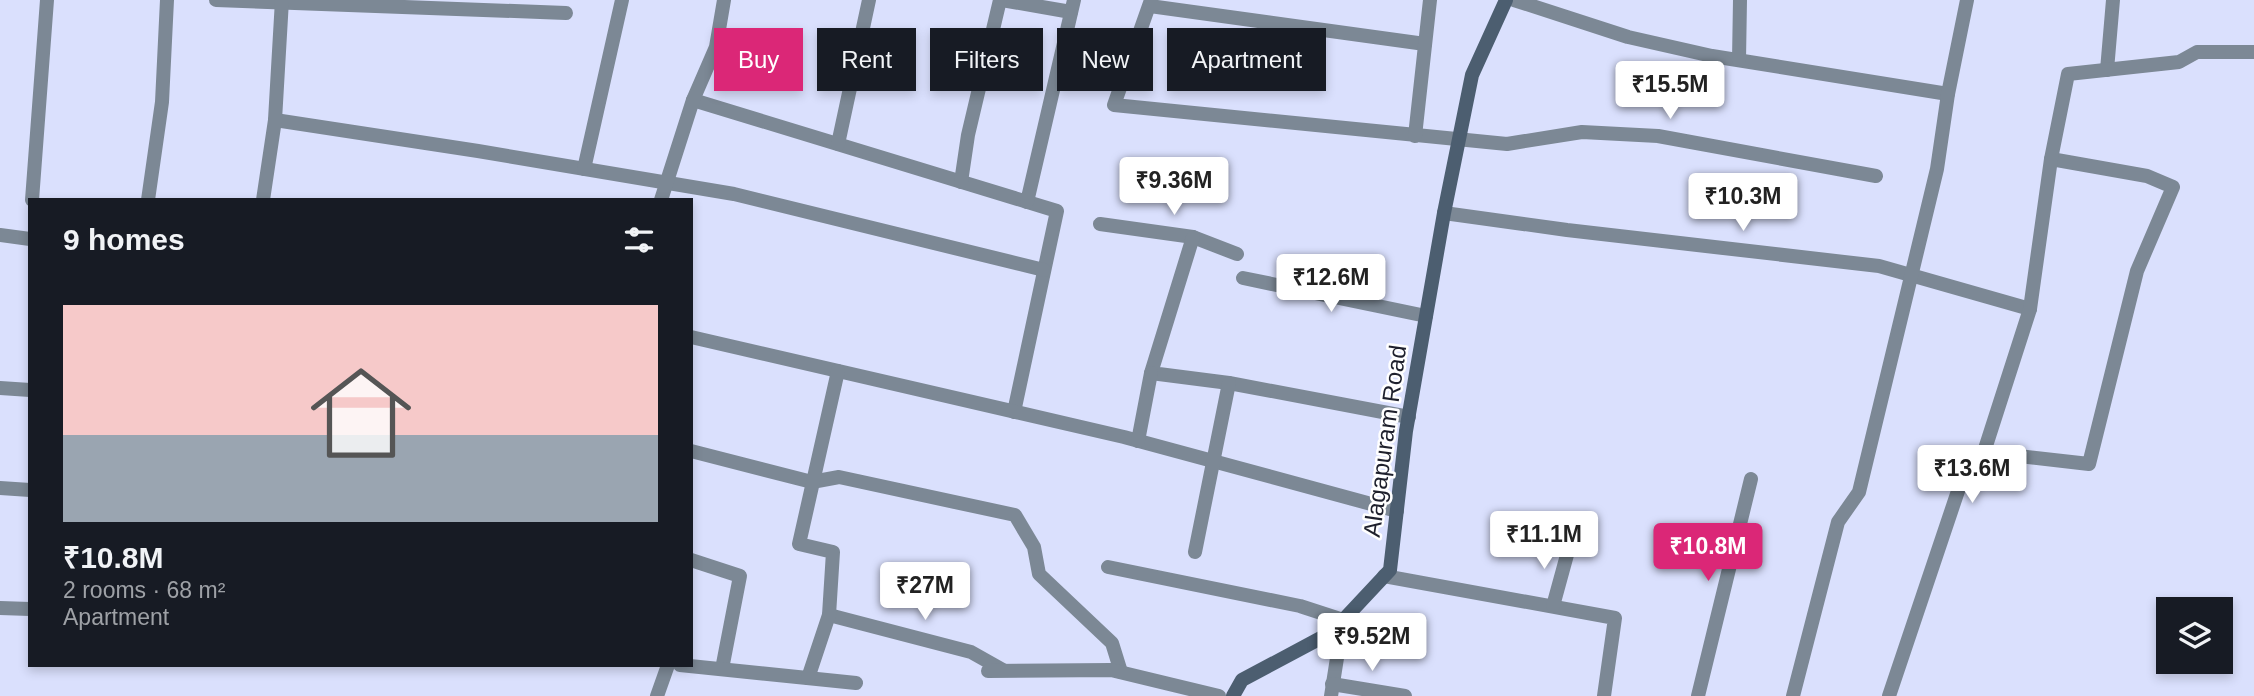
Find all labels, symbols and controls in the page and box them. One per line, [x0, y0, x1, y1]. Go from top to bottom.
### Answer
chip: Buy [714, 28, 803, 91]
chip: Rent [817, 28, 916, 91]
chip: Filters [930, 28, 1043, 91]
chip: New [1057, 28, 1153, 91]
chip: Apartment [1167, 28, 1326, 91]
pin: ₹15.5M [1613, 61, 1727, 121]
text: ₹15.5M [1631, 71, 1709, 97]
pin: ₹9.36M [1117, 158, 1231, 217]
text: ₹9.36M [1135, 167, 1213, 193]
pin: ₹10.3M [1686, 174, 1800, 233]
text: ₹10.3M [1704, 183, 1782, 209]
icon: filters [620, 221, 658, 259]
text: 9 homes [63, 223, 185, 256]
pin: ₹12.6M [1274, 254, 1388, 314]
text: ₹12.6M [1292, 264, 1370, 290]
street label: Alagapuram Road [1358, 343, 1411, 539]
icon: home [298, 350, 424, 476]
pin: ₹13.6M [1915, 446, 2029, 505]
text: ₹13.6M [1933, 455, 2011, 481]
pin: ₹11.1M [1487, 512, 1601, 571]
text: ₹11.1M [1506, 521, 1582, 547]
pin: ₹10.8M [1651, 524, 1765, 583]
text: ₹10.8M [1669, 533, 1747, 559]
text: ₹10.8M [63, 541, 164, 574]
pin: ₹27M [884, 562, 966, 622]
text: ₹27M [896, 572, 954, 598]
text: 2 rooms · 68 m² [63, 577, 225, 603]
map controls [2156, 597, 2233, 674]
button: layers [2156, 597, 2233, 674]
text: Apartment [63, 604, 169, 630]
pin: ₹9.52M [1315, 614, 1429, 673]
text: ₹9.52M [1333, 623, 1411, 649]

